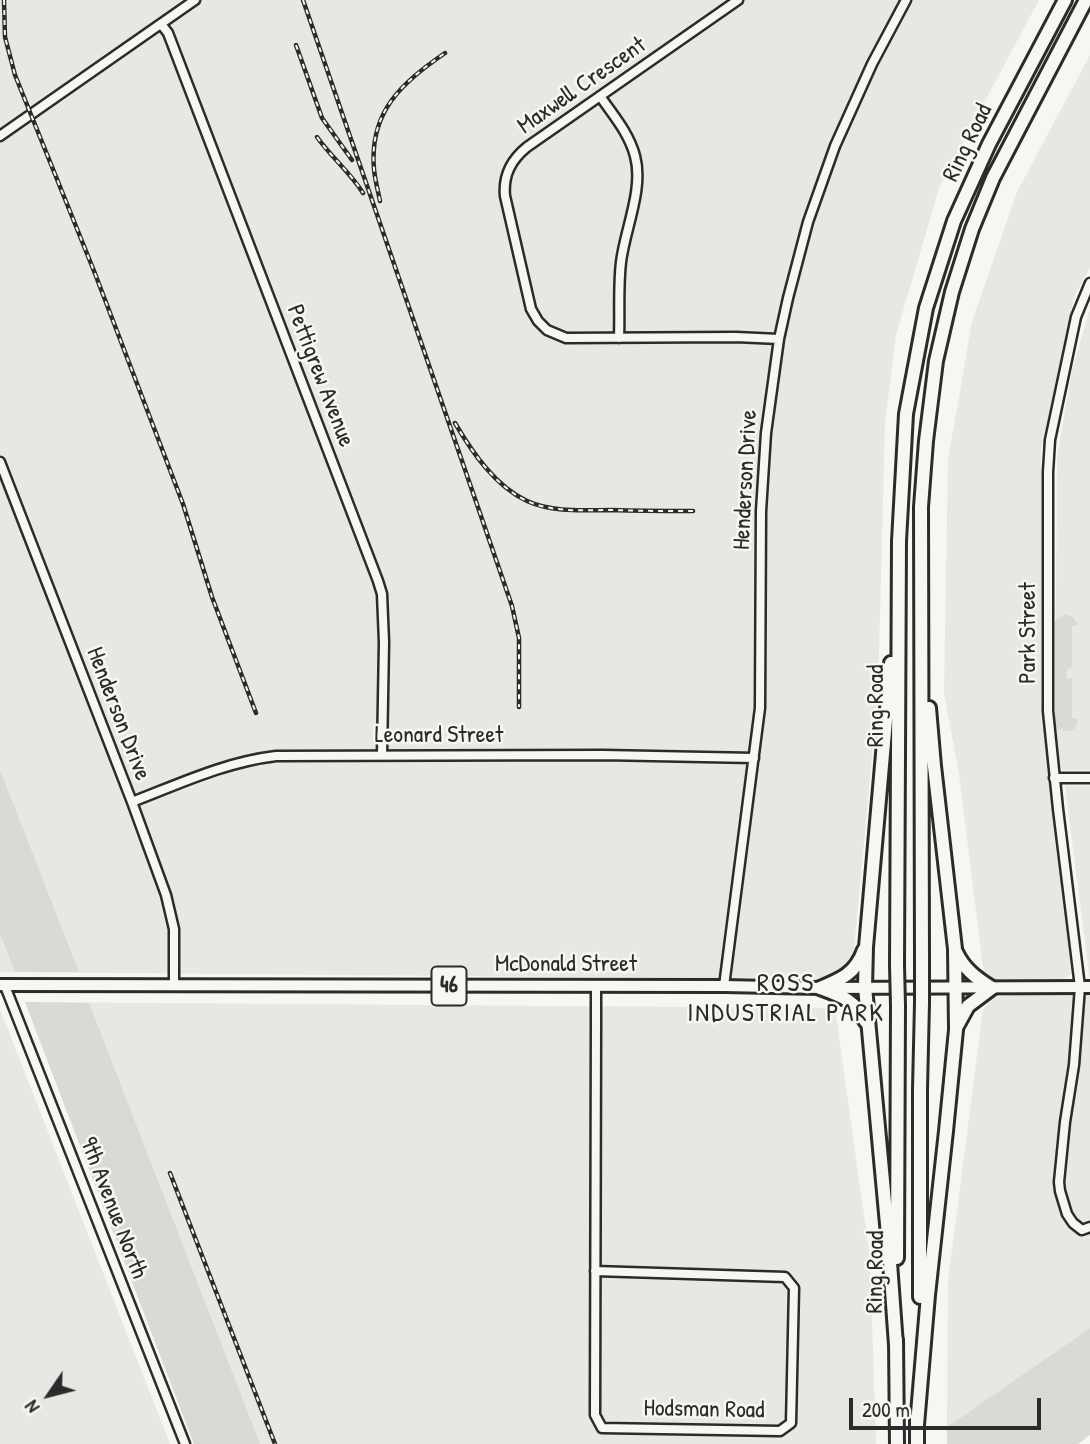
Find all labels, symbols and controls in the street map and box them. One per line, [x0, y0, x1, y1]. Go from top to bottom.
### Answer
street label: Maxwell Crescent [512, 31, 652, 141]
street label: Ring Road [937, 100, 999, 186]
street label: Pettigrew Avenue [280, 301, 360, 451]
street label: Henderson Drive [728, 409, 764, 551]
street label: Park Street [1015, 582, 1043, 684]
street label: Henderson Drive [79, 643, 157, 785]
street label: Ring Road [863, 665, 891, 747]
street label: Leonard Street [375, 722, 503, 750]
street label: McDonald Street [495, 951, 637, 979]
road number: 46 [432, 967, 466, 1006]
district label: ROSS INDUSTRIAL PARK [689, 968, 883, 1030]
street label: 9th Avenue North [73, 1133, 153, 1283]
street label: Ring Road [861, 1230, 891, 1314]
north arrow [14, 1360, 84, 1430]
scale bar [852, 1384, 1044, 1428]
text: N [18, 1395, 45, 1419]
street label: Hodsman Road [643, 1395, 765, 1425]
text: 200 m [862, 1395, 910, 1424]

